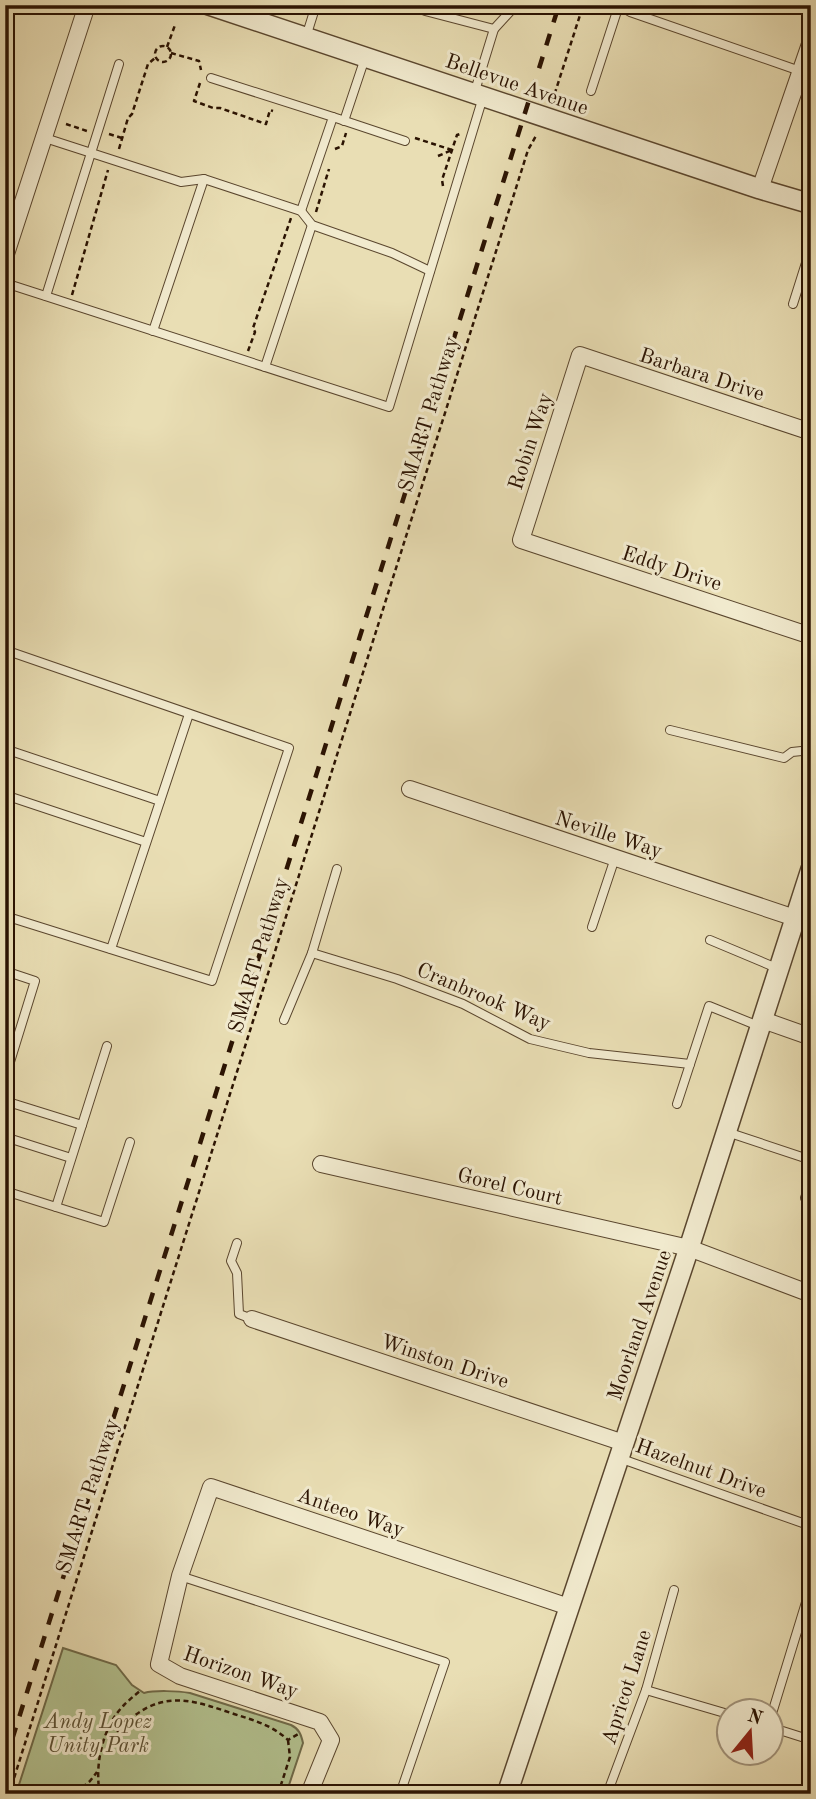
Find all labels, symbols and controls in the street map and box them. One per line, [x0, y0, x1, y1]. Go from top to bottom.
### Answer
street label: Bellevue Avenue [442, 51, 591, 120]
street label: SMART Pathway [396, 334, 463, 495]
street label: Barbara Drive [637, 345, 767, 405]
street label: Robin Way [506, 390, 557, 493]
street label: Eddy Drive [619, 543, 724, 595]
street label: Neville Way [552, 808, 665, 863]
street label: SMART Pathway [226, 875, 293, 1036]
street label: Cranbrook Way [413, 960, 553, 1035]
street label: Gorel Court [455, 1165, 564, 1210]
street label: Moorland Avenue [605, 1247, 676, 1404]
street label: Winston Drive [378, 1332, 511, 1393]
street label: SMART Pathway [53, 1416, 123, 1577]
street label: Hazelnut Drive [632, 1436, 769, 1503]
street label: Anteeo Way [294, 1485, 407, 1542]
street label: Apricot Lane [599, 1627, 656, 1748]
street label: Horizon Way [180, 1644, 301, 1703]
north arrow [714, 1698, 784, 1768]
text: N [745, 1707, 765, 1730]
park label: Andy Lopez Unity Park [43, 1712, 152, 1757]

